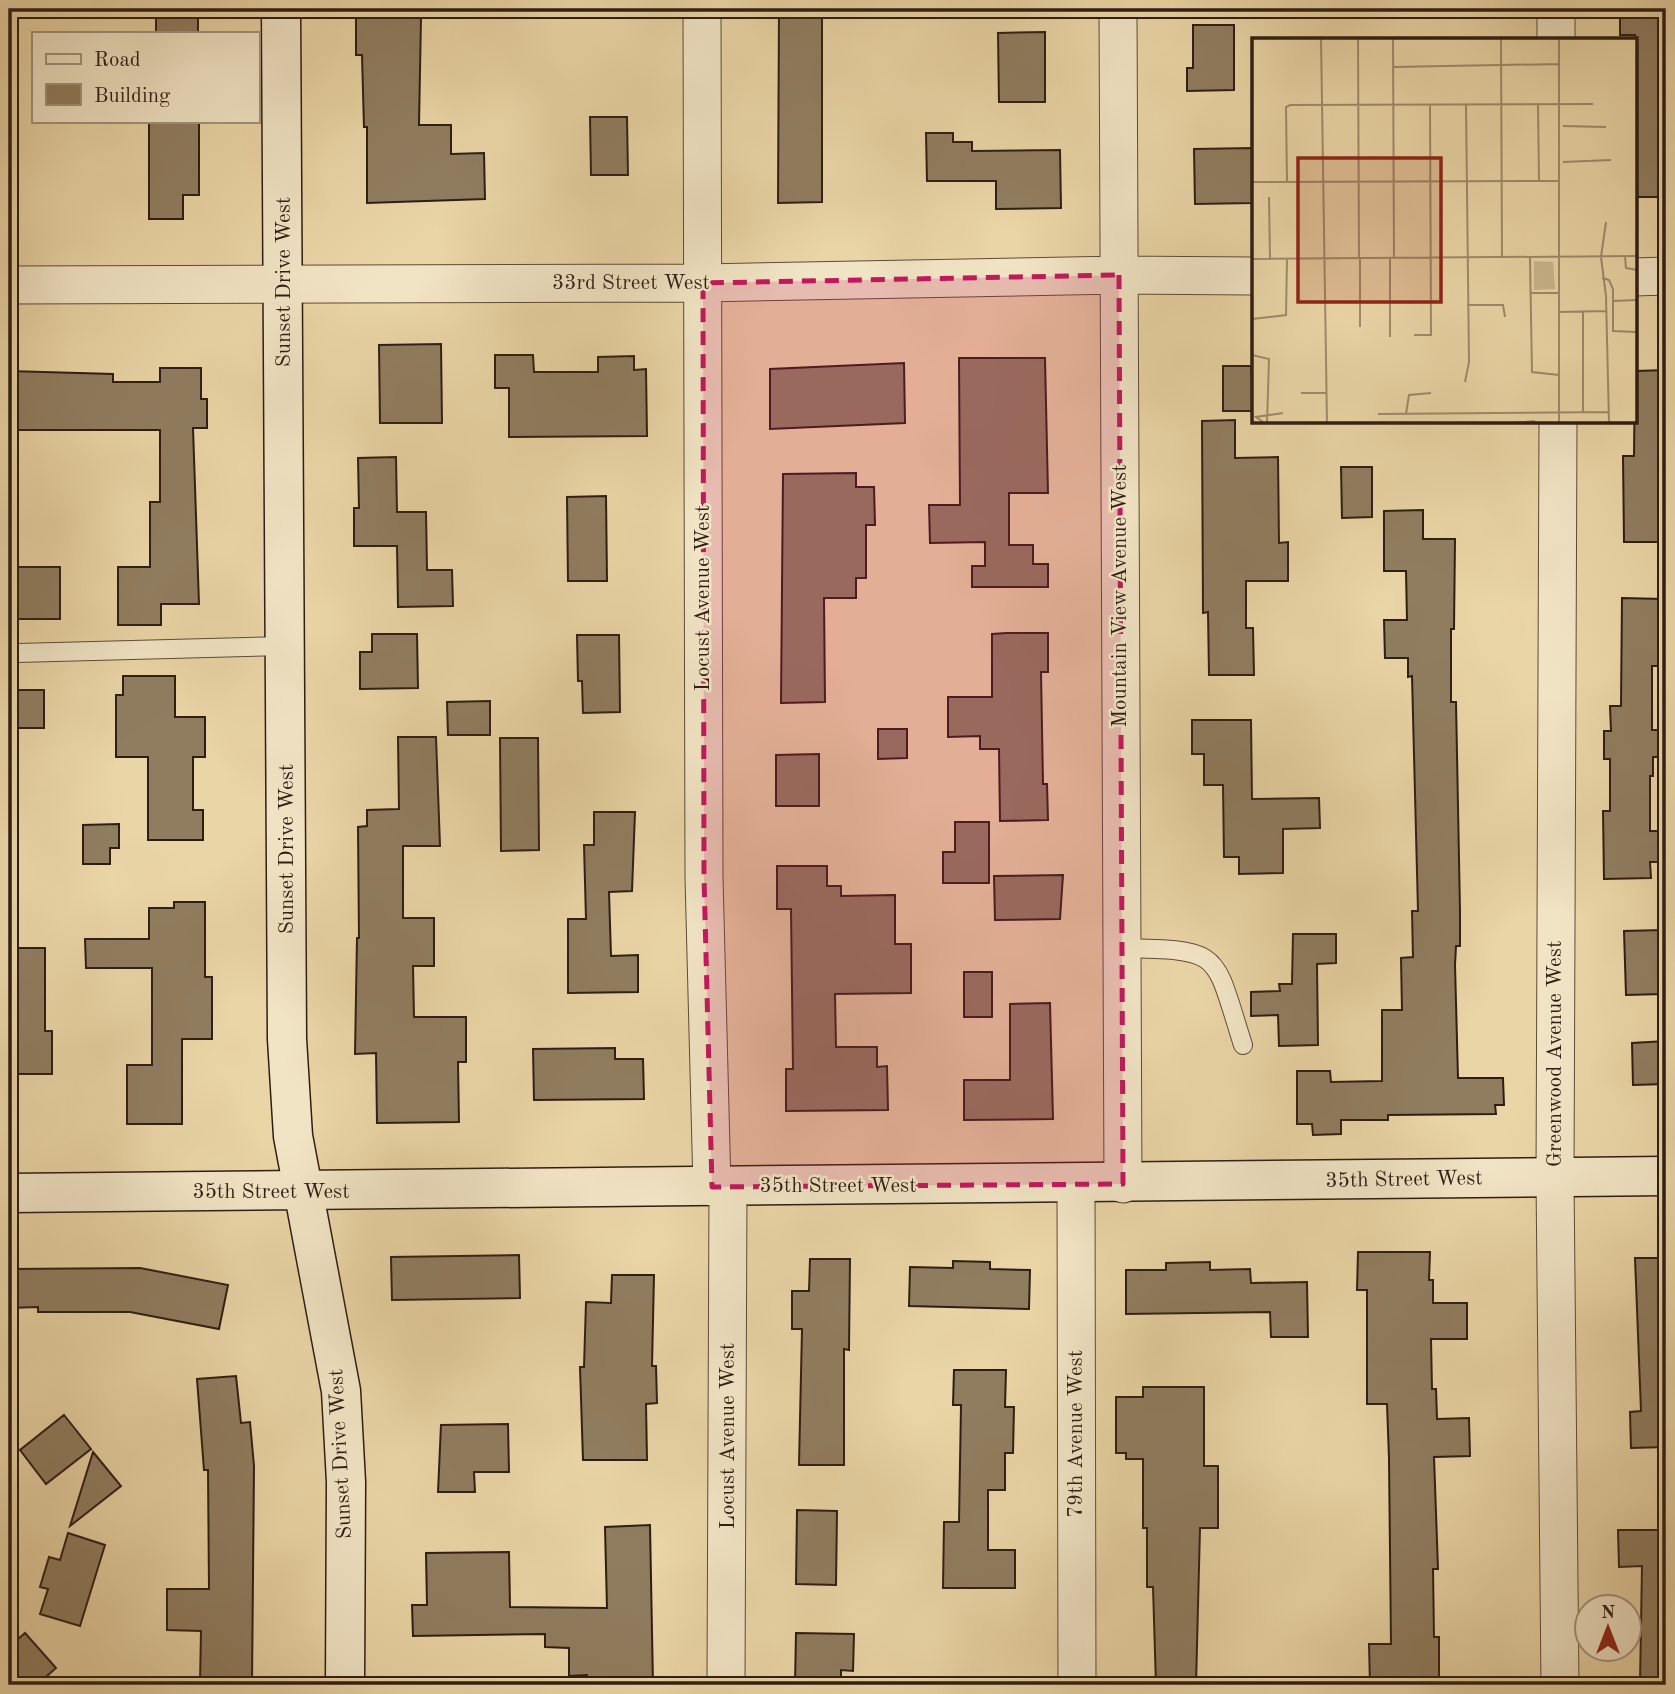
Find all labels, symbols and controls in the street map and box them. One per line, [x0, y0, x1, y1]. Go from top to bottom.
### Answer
legend [32, 32, 259, 122]
inset map [1252, 38, 1636, 424]
text: Road [94, 50, 141, 71]
text: Building [94, 86, 171, 107]
street label: Sunset Drive West [274, 197, 295, 367]
street label: 33rd Street West [552, 273, 710, 294]
street label: Mountain View Avenue West [1110, 464, 1131, 728]
street label: Locust Avenue West [693, 505, 714, 691]
street label: Sunset Drive West [277, 764, 298, 934]
street label: Greenwood Avenue West [1545, 941, 1566, 1167]
street label: 35th Street West [1325, 1168, 1483, 1192]
street label: 35th Street West [759, 1176, 917, 1197]
street label: 35th Street West [192, 1182, 350, 1203]
street label: Locust Avenue West [718, 1343, 739, 1529]
street label: 79th Avenue West [1066, 1350, 1087, 1518]
street label: Sunset Drive West [326, 1368, 356, 1540]
north arrow [1574, 1592, 1644, 1662]
text: N [1601, 1604, 1616, 1623]

